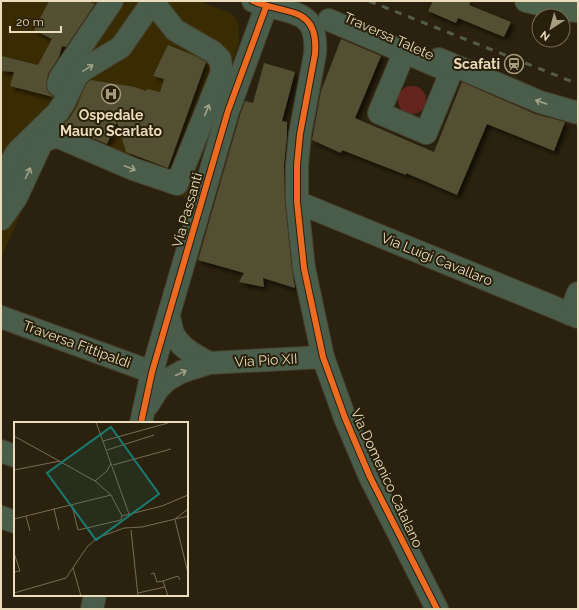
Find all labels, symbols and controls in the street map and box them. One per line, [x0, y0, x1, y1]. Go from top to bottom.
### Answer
scale bar [10, 8, 61, 34]
north arrow [531, 8, 571, 48]
street label: Traversa Talete [341, 9, 437, 63]
text: 20 m [16, 15, 44, 29]
text: N [538, 28, 553, 43]
station icon: Scafati [503, 53, 525, 75]
place label: Scafati [453, 56, 500, 72]
one-way arrow [82, 63, 94, 71]
hospital icon: Ospedale Mauro Scarlato [100, 83, 122, 105]
one-way arrow [534, 98, 547, 105]
one-way arrow [203, 104, 211, 116]
place label: Ospedale Mauro Scarlato [60, 107, 163, 139]
one-way arrow [123, 164, 135, 172]
one-way arrow [24, 168, 32, 180]
street label: Via Passanti [169, 171, 205, 249]
street label: Via Luigi Cavallaro [379, 229, 495, 289]
street label: Traversa Fittipaldi [21, 317, 133, 371]
street label: Via Pio XII [234, 350, 298, 370]
one-way arrow [175, 368, 187, 376]
street label: Via Domenico Catalano [348, 406, 426, 550]
inset map [14, 422, 188, 596]

